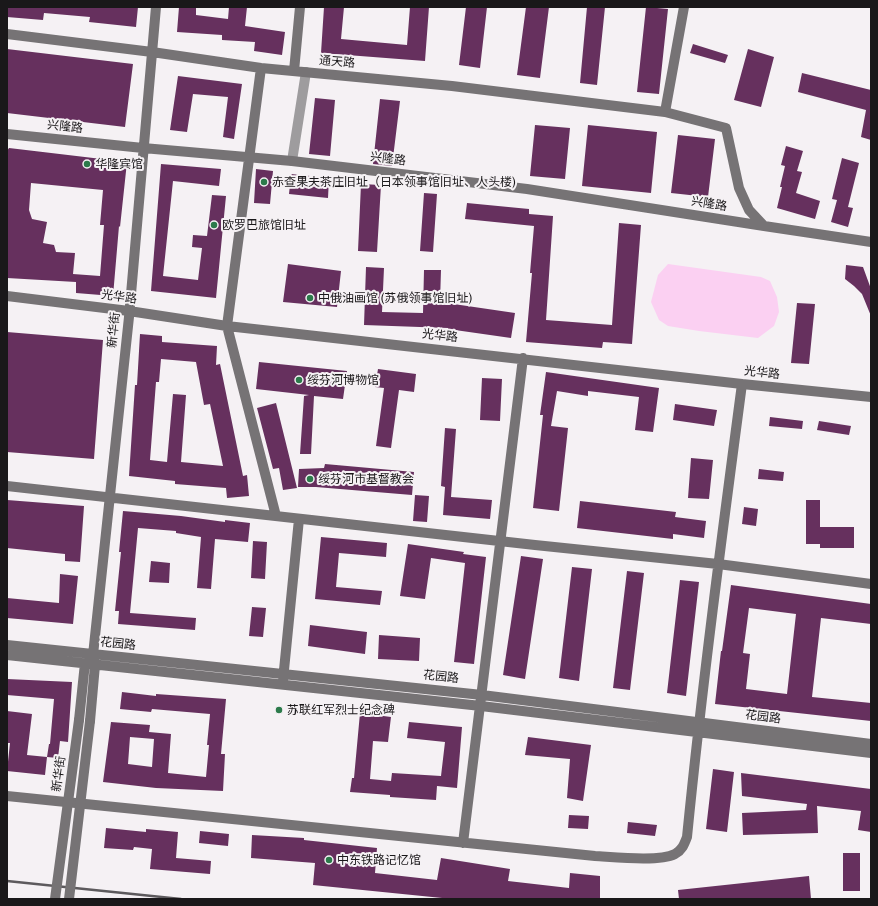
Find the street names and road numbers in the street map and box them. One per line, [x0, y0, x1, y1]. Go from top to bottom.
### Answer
street label: 通天路 [318, 53, 356, 71]
street label: 兴隆路 [46, 118, 84, 136]
street label: 兴隆路 [369, 150, 407, 168]
street label: 兴隆路 [690, 194, 728, 214]
street label: 光华路 [100, 287, 138, 307]
street label: 新华街 [105, 311, 123, 349]
street label: 光华路 [421, 327, 459, 345]
street label: 光华路 [743, 364, 781, 382]
street label: 花园路 [99, 635, 137, 653]
street label: 花园路 [422, 668, 460, 686]
street label: 花园路 [744, 708, 782, 726]
street label: 新华街 [49, 755, 69, 793]

